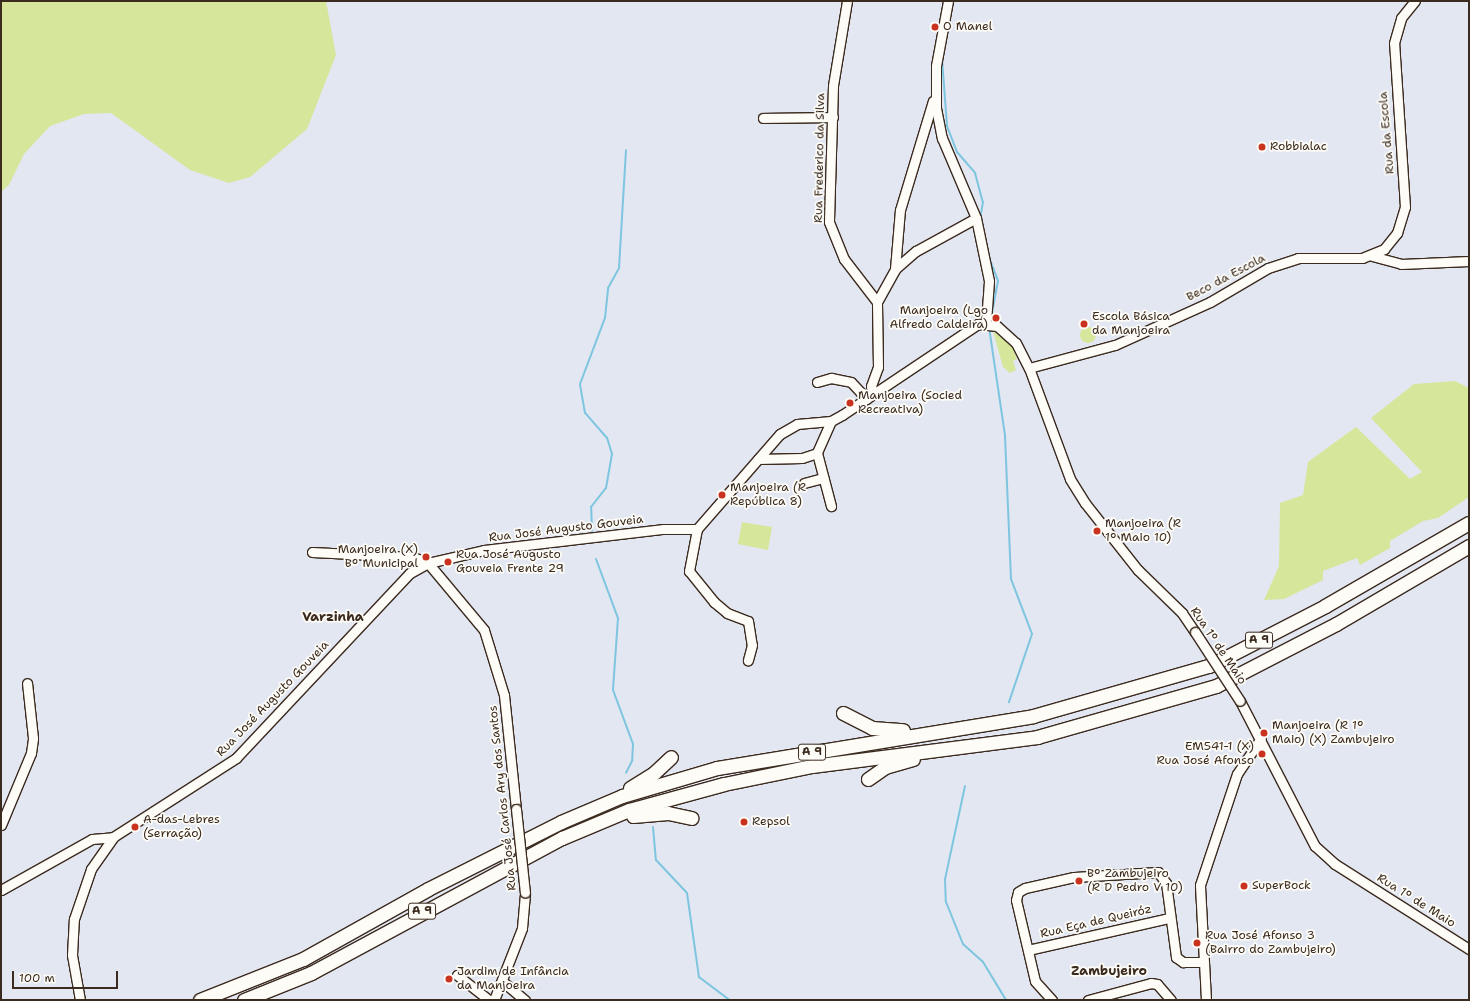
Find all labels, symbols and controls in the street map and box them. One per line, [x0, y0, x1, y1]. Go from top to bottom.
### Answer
place label: O Manel [943, 20, 992, 34]
marker: O Manel [930, 22, 940, 32]
street label: Rua da Escola [1376, 91, 1398, 175]
street label: Rua Frederico da Silva [812, 93, 828, 223]
place label: Robbialac [1270, 140, 1327, 154]
marker: Robbialac [1257, 142, 1267, 152]
street label: Beco da Escola [1184, 251, 1268, 305]
place label: Manjoeira (Lgo Alfredo Caldeira) [889, 304, 988, 332]
place label: Escola Básica da Manjoeira [1092, 310, 1170, 338]
marker: Manjoeira (Lgo Alfredo Caldeira) [991, 313, 1001, 323]
marker: Escola Básica da Manjoeira [1079, 319, 1089, 329]
place label: Manjoeira (Socied Recreativa) [858, 389, 962, 417]
marker: Manjoeira (Socied Recreativa) [845, 398, 855, 408]
place label: Manjoeira (R República 8) [730, 481, 806, 509]
marker: Manjoeira (R República 8) [717, 490, 727, 500]
street label: Rua José Augusto Gouveia [488, 512, 644, 546]
place label: Manjoeira (R 1º Maio 10) [1105, 517, 1181, 545]
marker: Manjoeira (R 1º Maio 10) [1092, 526, 1102, 536]
place label: Manjoeira (X) Bº Municipal [338, 543, 418, 571]
place label: Rua José Augusto Gouveia Frente 29 [456, 548, 564, 576]
marker: Manjoeira (X) Bº Municipal [421, 552, 431, 562]
marker: Rua José Augusto Gouveia Frente 29 [443, 557, 453, 567]
street label: Rua 1º de Maio [1187, 605, 1249, 687]
district label: Varzinha [302, 609, 364, 625]
road number: A 9 [1245, 631, 1273, 649]
street label: Rua José Augusto Gouveia [214, 638, 332, 760]
street label: Rua José Carlos Ary dos Santos [486, 705, 520, 891]
place label: Manjoeira (R 1º Maio) (X) Zambujeiro [1272, 719, 1395, 747]
marker: Manjoeira (R 1º Maio) (X) Zambujeiro [1259, 728, 1269, 738]
place label: EM541-1 (X) Rua José Afonso [1157, 740, 1254, 768]
road number: A 9 [798, 743, 826, 761]
marker: EM541-1 (X) Rua José Afonso [1257, 749, 1267, 759]
place label: A-das-Lebres (Serração) [143, 813, 220, 841]
place label: Repsol [752, 815, 790, 829]
marker: Repsol [739, 817, 749, 827]
marker: A-das-Lebres (Serração) [130, 822, 140, 832]
place label: Bº Zambujeiro (R D Pedro V 10) [1087, 867, 1183, 895]
street label: Rua 1º de Maio [1374, 871, 1458, 931]
marker: Bº Zambujeiro (R D Pedro V 10) [1074, 876, 1084, 886]
place label: SuperBock [1252, 879, 1311, 893]
marker: SuperBock [1239, 881, 1249, 891]
road number: A 9 [408, 902, 436, 920]
street label: Rua Eça de Queiróz [1039, 902, 1153, 942]
place label: Rua José Afonso 3 (Bairro do Zambujeiro) [1205, 929, 1336, 957]
marker: Rua José Afonso 3 (Bairro do Zambujeiro) [1192, 938, 1202, 948]
scale bar [14, 963, 120, 989]
district label: Zambujeiro [1071, 963, 1147, 979]
place label: Jardim de Infância da Manjoeira [457, 965, 569, 993]
text: 100 m [19, 970, 55, 986]
marker: Jardim de Infância da Manjoeira [444, 974, 454, 984]

